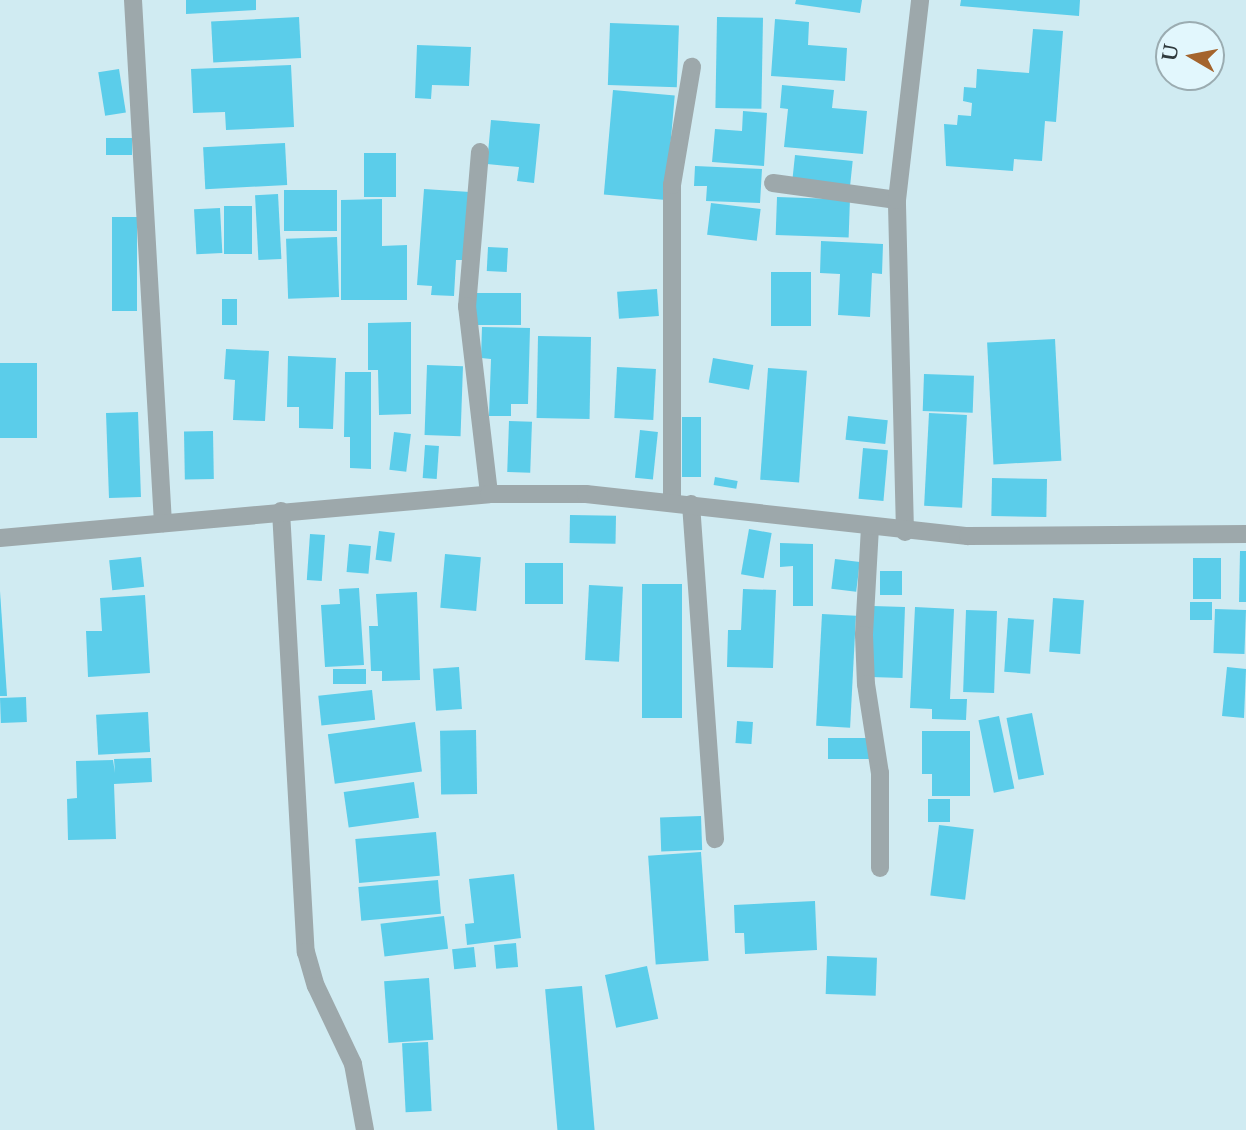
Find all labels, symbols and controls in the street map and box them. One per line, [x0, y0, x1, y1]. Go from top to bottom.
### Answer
north arrow [1155, 21, 1225, 91]
text: U [1158, 42, 1184, 63]

